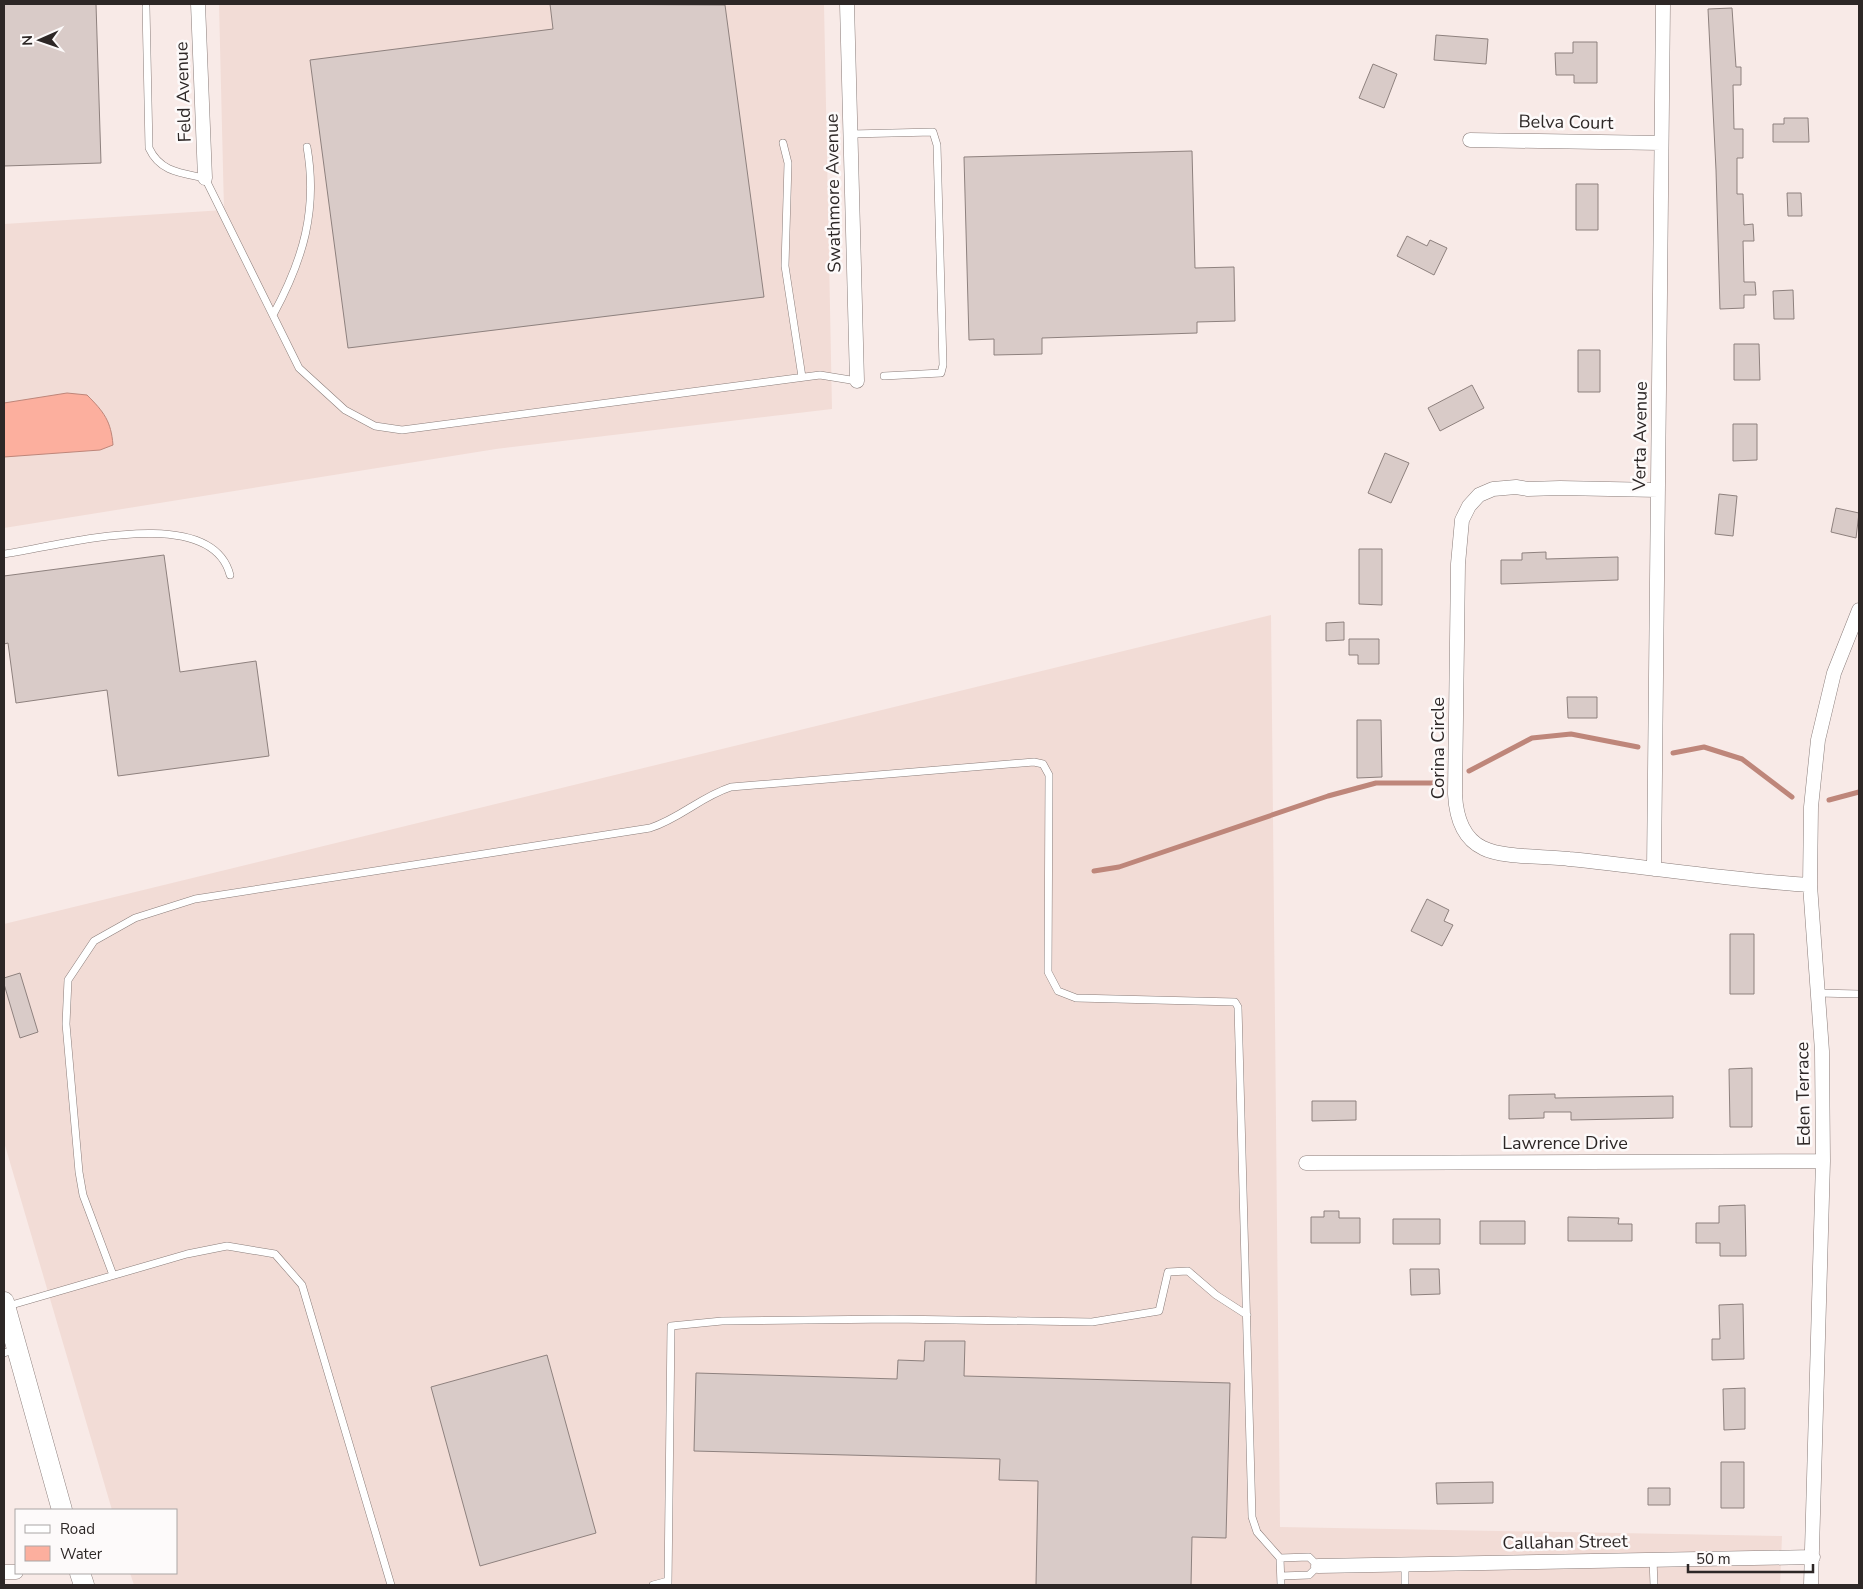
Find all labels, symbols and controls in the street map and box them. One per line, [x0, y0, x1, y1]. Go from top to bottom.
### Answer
north arrow [15, 15, 65, 65]
text: N [18, 35, 37, 46]
street label: Feld Avenue [169, 41, 197, 143]
street label: Belva Court [1518, 109, 1614, 135]
street label: Swathmore Avenue [820, 113, 846, 273]
street label: Verta Avenue [1627, 381, 1653, 492]
street label: Corina Circle [1426, 697, 1450, 799]
street label: Eden Terrace [1790, 1042, 1816, 1146]
street label: Lawrence Drive [1502, 1131, 1628, 1155]
legend [15, 1509, 178, 1574]
text: Road [60, 1519, 95, 1539]
street label: Callahan Street [1502, 1529, 1629, 1555]
scale bar [1688, 1542, 1813, 1574]
text: Water [60, 1544, 103, 1564]
text: 50 m [1696, 1549, 1731, 1569]

